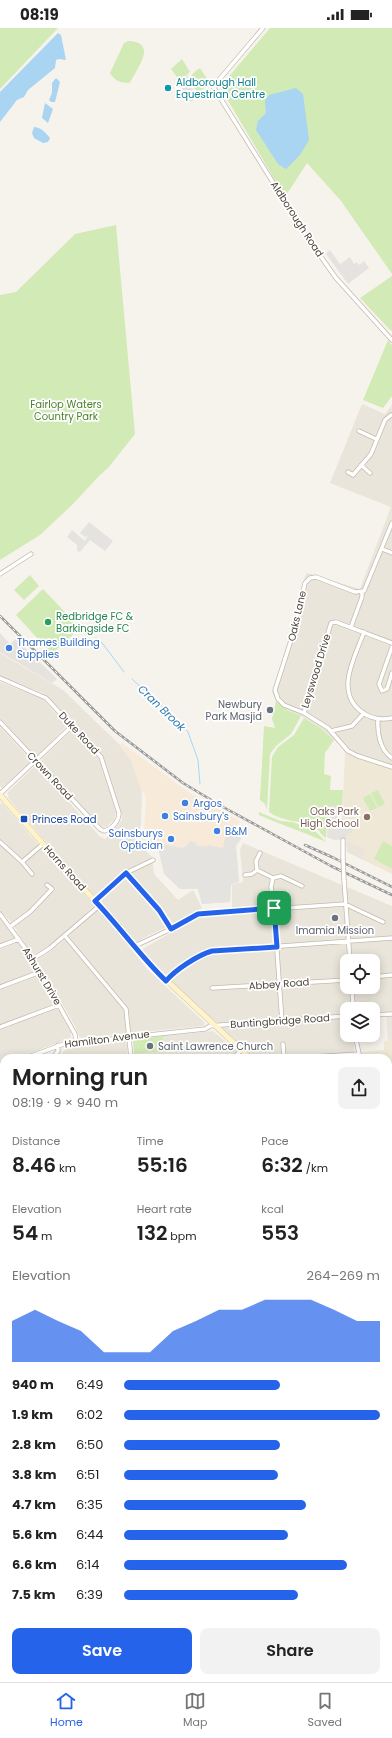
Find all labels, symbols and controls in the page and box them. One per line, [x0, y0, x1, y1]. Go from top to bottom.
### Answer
text: 08:19 [20, 4, 59, 25]
place label: Aldborough Hall Equestrian Centre [176, 75, 265, 102]
marker: Aldborough Hall Equestrian Centre [163, 83, 173, 93]
street label: Aldborough Road [267, 178, 327, 260]
park label: Fairlop Waters Country Park [30, 397, 102, 424]
street label: Oaks Lane [284, 589, 310, 643]
place label: Redbridge FC & Barkingside FC [56, 609, 134, 636]
marker: Redbridge FC & Barkingside FC [43, 617, 53, 627]
street label: Leyswood Drive [298, 632, 334, 710]
place label: Thames Building Supplies [17, 635, 100, 662]
marker: Thames Building Supplies [4, 643, 14, 653]
water label: Cran Brook [135, 681, 190, 736]
place label: Newbury Park Masjid [206, 697, 262, 724]
marker: Newbury Park Masjid [265, 705, 275, 715]
street label: Duke Road [55, 708, 103, 758]
street label: Crown Road [24, 749, 76, 803]
place label: Argos [193, 796, 222, 811]
marker: Argos [180, 798, 190, 808]
place label: Oaks Park High School [300, 804, 360, 831]
place label: Sainsbury's [173, 809, 229, 824]
marker: Sainsbury's [160, 811, 170, 821]
place label: Princes Road [32, 812, 97, 827]
marker: Oaks Park High School [362, 812, 372, 822]
marker: Princes Road [19, 814, 29, 824]
place label: B&M [225, 824, 247, 839]
place label: Sainsburys Optician [109, 826, 163, 853]
marker: B&M [212, 826, 222, 836]
marker: Sainsburys Optician [166, 834, 176, 844]
street label: Horns Road [40, 842, 90, 894]
pin [257, 891, 291, 925]
icon: arrive [263, 897, 285, 919]
marker: Imamia Mission [330, 913, 340, 923]
place label: Imamia Mission [296, 923, 374, 938]
street label: Ashurst Drive [19, 944, 65, 1008]
map controls [340, 954, 380, 1042]
button: locate [340, 954, 380, 994]
street label: Abbey Road [248, 974, 310, 994]
button: layers [340, 1002, 380, 1042]
street label: Buntingbridge Road [230, 1010, 330, 1032]
street label: Hamilton Avenue [64, 1026, 150, 1052]
place label: Saint Lawrence Church [158, 1039, 273, 1054]
marker: Saint Lawrence Church [145, 1041, 155, 1051]
text: Morning run [12, 1062, 148, 1093]
button: share [338, 1067, 380, 1109]
text: 08:19 · 9 × 940 m [12, 1093, 118, 1112]
text: Distance [12, 1133, 60, 1149]
text: Time [137, 1133, 163, 1149]
text: Pace [261, 1133, 289, 1149]
text: 8.46 [12, 1151, 56, 1179]
text: 55:16 [137, 1151, 188, 1179]
text: 6:32 [261, 1151, 303, 1179]
text: km [56, 1160, 76, 1176]
text: /km [303, 1160, 328, 1176]
text: Elevation [12, 1201, 62, 1217]
text: Heart rate [137, 1201, 192, 1217]
text: kcal [261, 1201, 284, 1217]
text: 54 [12, 1219, 38, 1247]
text: 132 [137, 1219, 167, 1247]
text: 553 [261, 1219, 299, 1247]
text: m [38, 1228, 52, 1244]
text: bpm [167, 1228, 197, 1244]
text: Elevation [12, 1266, 71, 1285]
text: 264–269 m [307, 1266, 380, 1285]
text: 940 m [12, 1375, 54, 1394]
text: 6:49 [76, 1375, 103, 1394]
text: 1.9 km [12, 1405, 53, 1424]
text: 6:02 [76, 1405, 103, 1424]
text: 2.8 km [12, 1435, 56, 1454]
text: 6:50 [76, 1435, 103, 1454]
text: 3.8 km [12, 1465, 57, 1484]
text: 6:51 [76, 1465, 99, 1484]
text: 4.7 km [12, 1495, 56, 1514]
text: 6:35 [76, 1495, 103, 1514]
text: 5.6 km [12, 1525, 57, 1544]
text: 6:44 [76, 1525, 103, 1544]
text: 6.6 km [12, 1555, 57, 1574]
text: 6:14 [76, 1555, 99, 1574]
text: 7.5 km [12, 1585, 56, 1604]
text: 6:39 [76, 1585, 103, 1604]
button: Save [12, 1628, 192, 1674]
button: Share [200, 1628, 380, 1674]
tab: Home [50, 1690, 83, 1731]
tab: Map [183, 1690, 207, 1731]
tab: Saved [308, 1690, 342, 1731]

